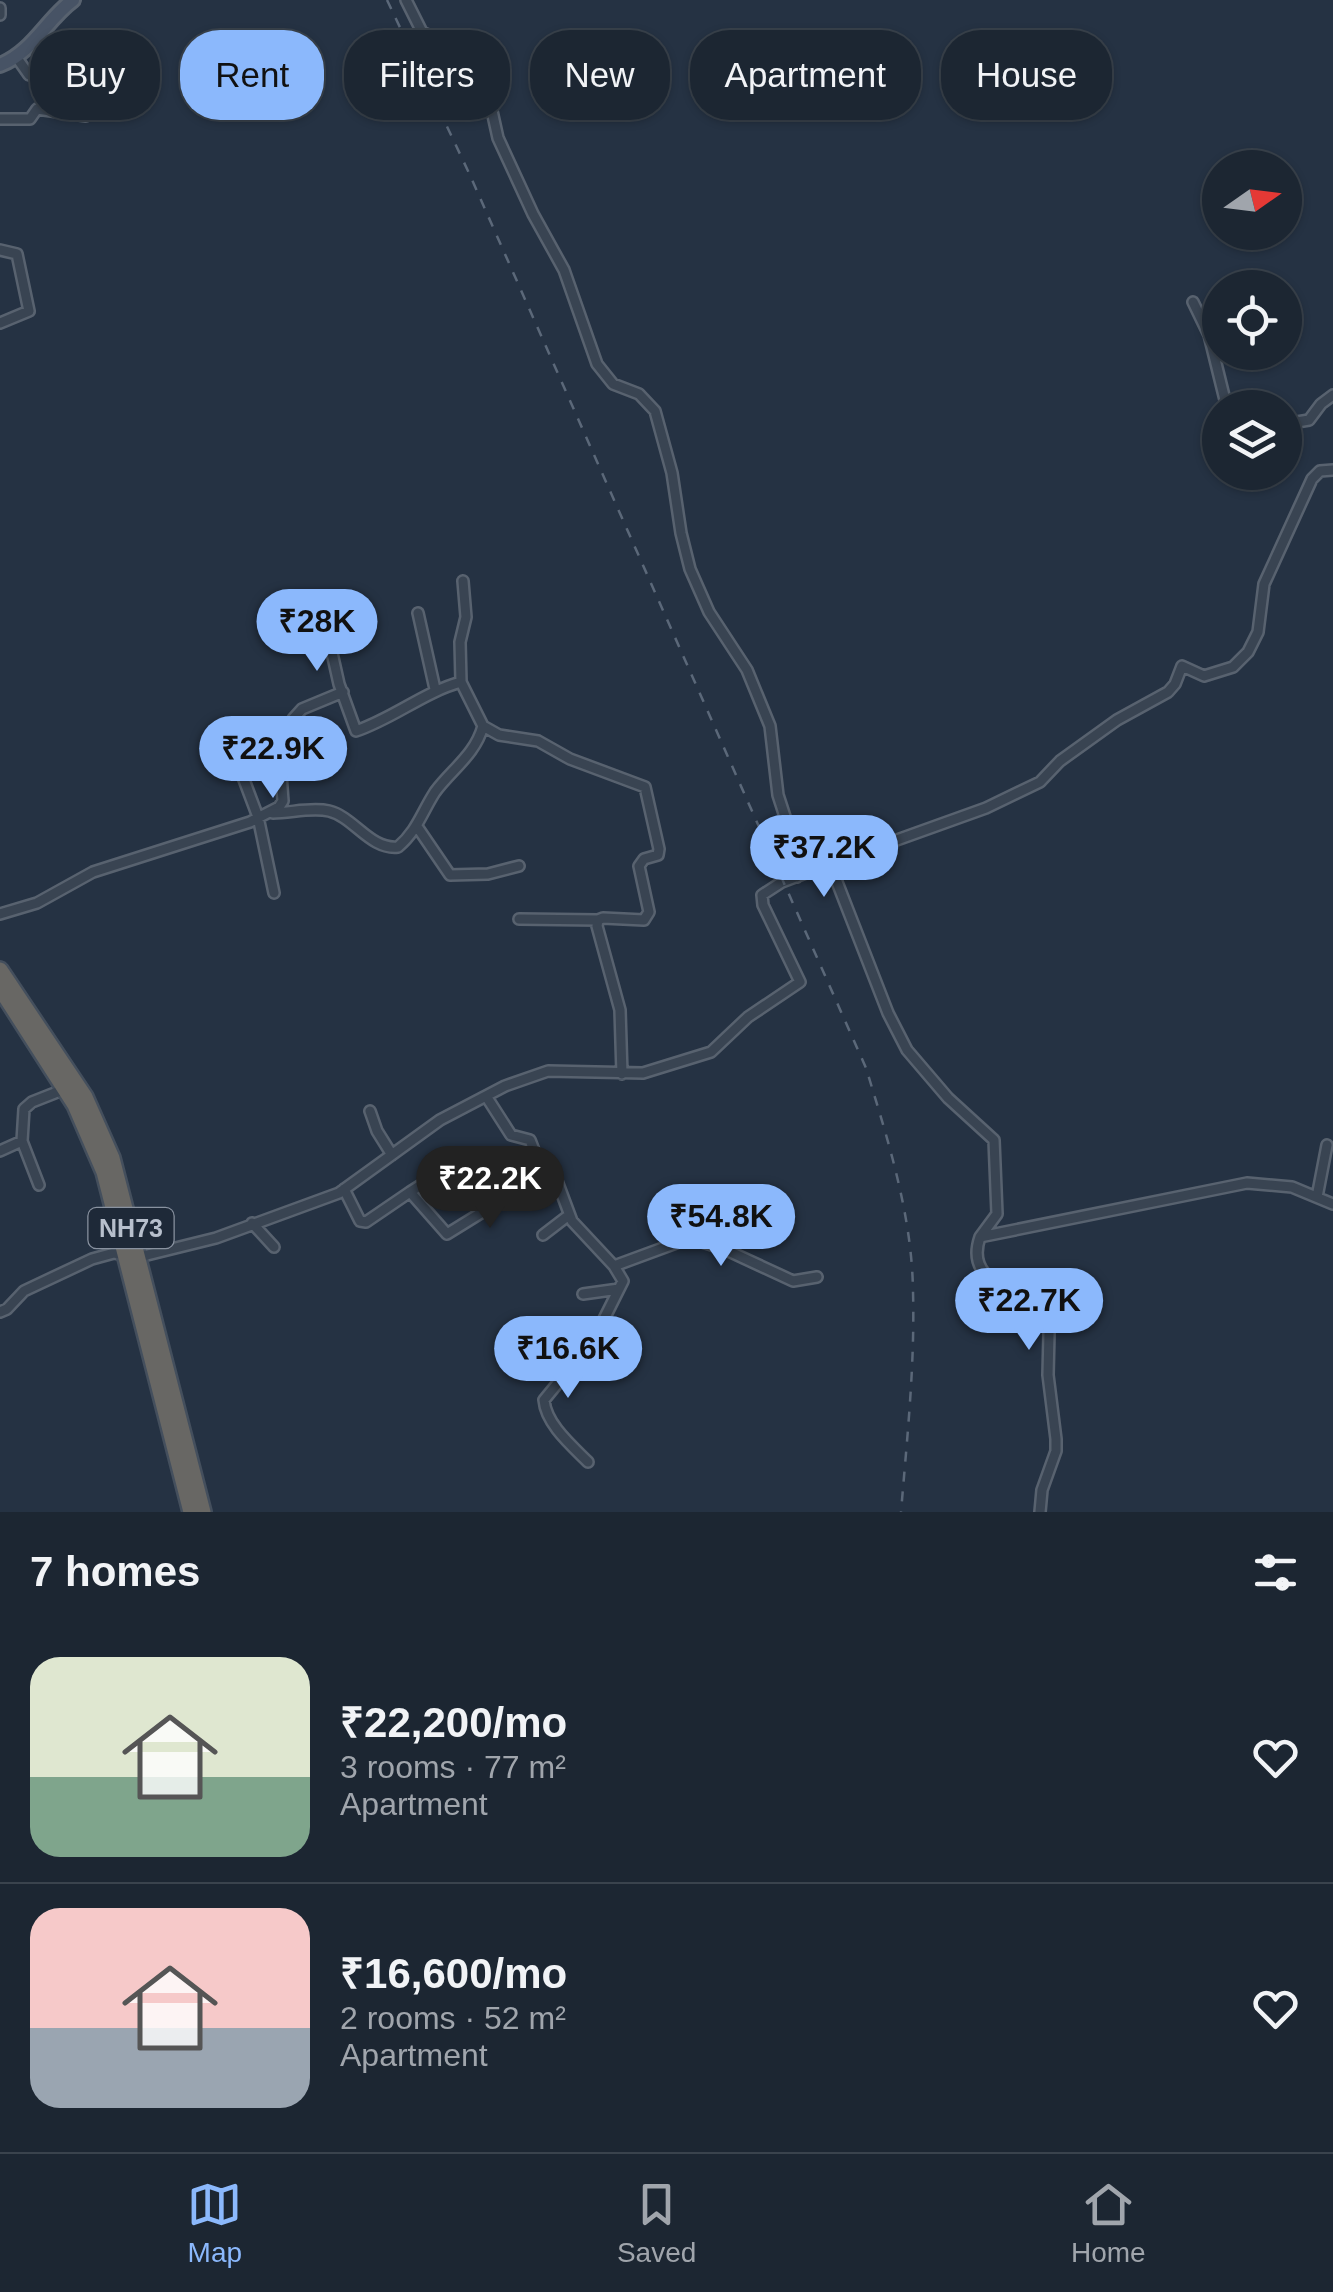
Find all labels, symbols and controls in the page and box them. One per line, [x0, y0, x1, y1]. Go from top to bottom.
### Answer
chip: Buy [30, 30, 160, 120]
chip: Rent [180, 30, 324, 120]
chip: Filters [344, 30, 510, 120]
chip: New [530, 30, 670, 120]
chip: Apartment [690, 30, 921, 120]
chip: House [941, 30, 1112, 120]
north arrow [1202, 150, 1302, 250]
map controls [1202, 150, 1302, 490]
button: locate [1202, 270, 1302, 370]
button: layers [1202, 390, 1302, 490]
pin: ₹28K [258, 589, 376, 674]
text: ₹28K [278, 603, 356, 639]
pin: ₹22.9K [192, 716, 354, 801]
text: ₹22.9K [221, 730, 325, 766]
pin: ₹37.2K [743, 815, 905, 900]
text: ₹37.2K [772, 829, 876, 865]
pin: ₹22.2K [409, 1146, 571, 1231]
text: ₹22.2K [438, 1160, 542, 1196]
pin: ₹54.8K [640, 1184, 802, 1269]
text: ₹54.8K [669, 1198, 773, 1234]
road number: NH73 [88, 1208, 174, 1248]
pin: ₹22.7K [948, 1268, 1110, 1353]
text: ₹22.7K [977, 1282, 1081, 1318]
pin: ₹16.6K [487, 1316, 649, 1401]
text: ₹16.6K [516, 1330, 620, 1366]
icon: filters [1248, 1545, 1303, 1600]
text: 7 homes [30, 1548, 200, 1595]
icon: home [110, 1697, 230, 1817]
text: ₹22,200/mo [340, 1699, 567, 1746]
icon: heart [1248, 1730, 1303, 1785]
text: 3 rooms · 77 m² [340, 1749, 566, 1785]
text: Apartment [340, 1786, 488, 1822]
icon: home [110, 1948, 230, 2068]
text: ₹16,600/mo [340, 1950, 567, 1997]
icon: heart [1248, 1981, 1303, 2036]
text: 2 rooms · 52 m² [340, 2000, 566, 2036]
text: Apartment [340, 2037, 488, 2073]
tab: Map [187, 2177, 242, 2269]
tab: Saved [617, 2177, 696, 2269]
tab: Home [1071, 2177, 1146, 2269]

